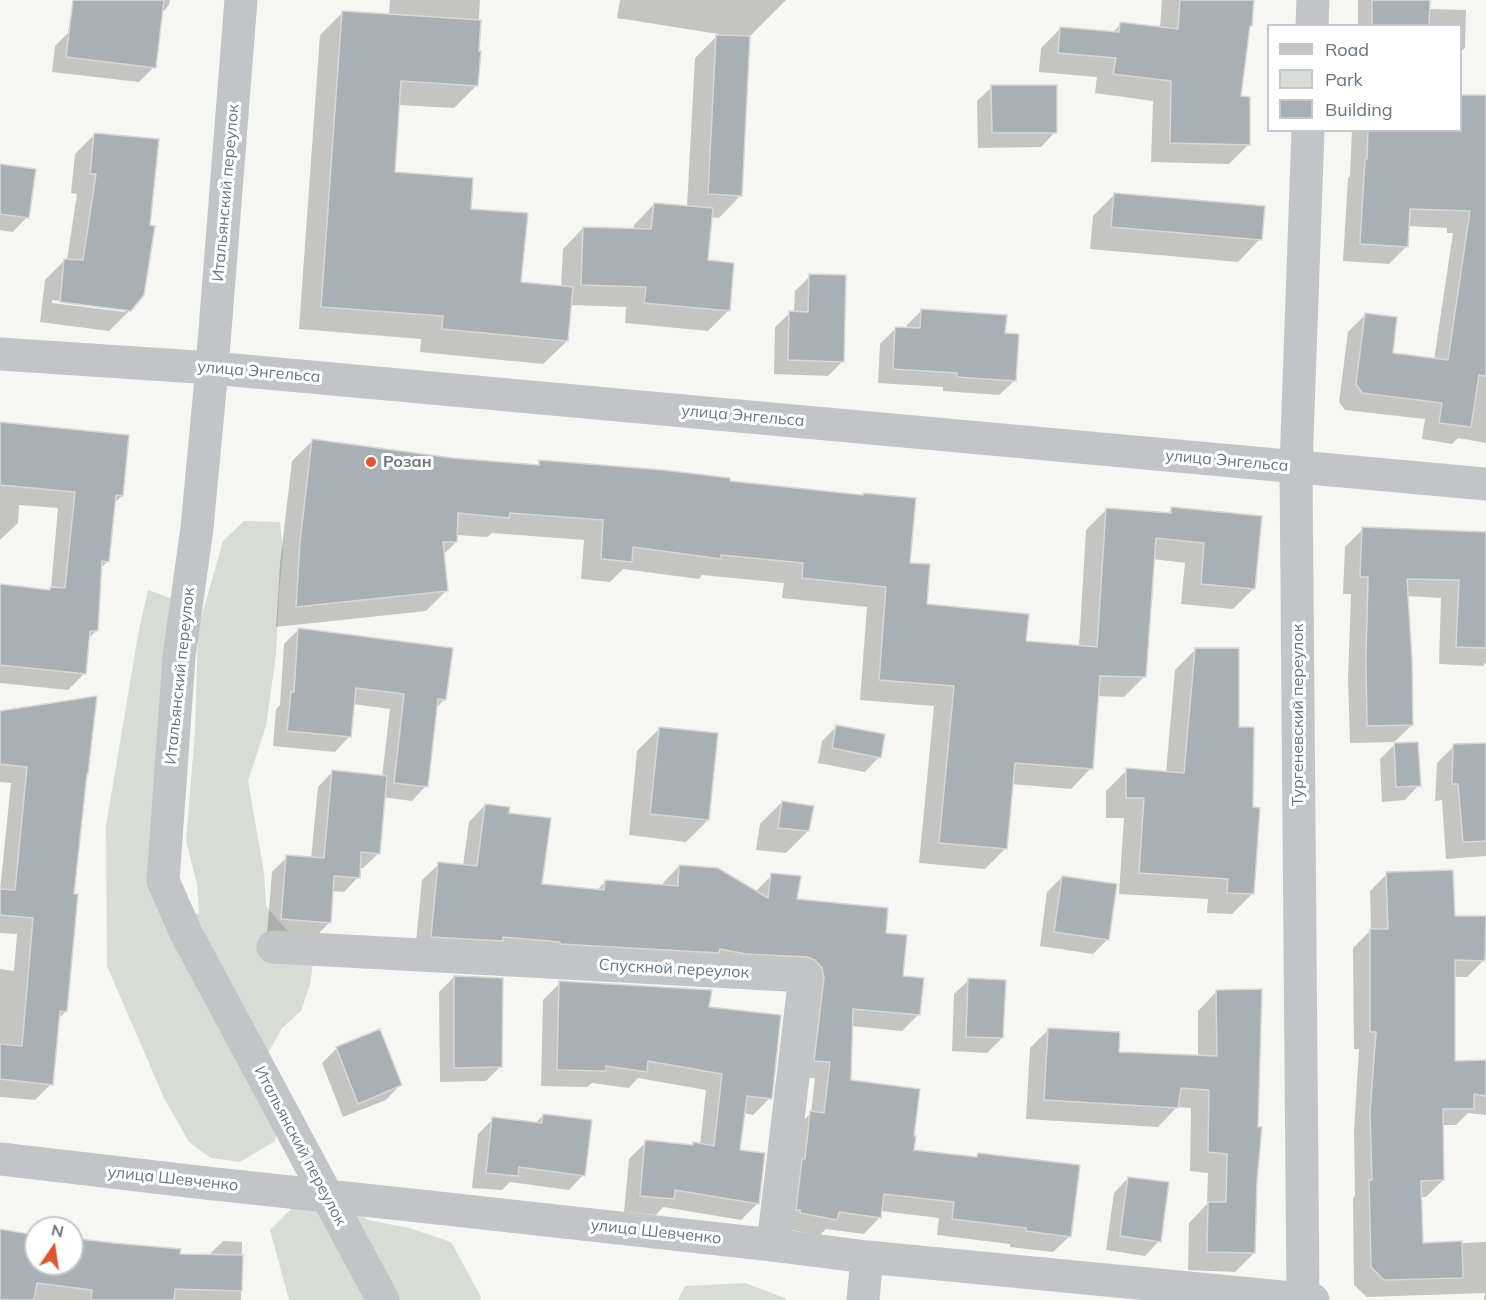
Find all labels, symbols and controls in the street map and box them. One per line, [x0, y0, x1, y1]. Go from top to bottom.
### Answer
legend [1267, 24, 1462, 132]
text: Road [1325, 38, 1369, 61]
text: Park [1325, 68, 1363, 91]
text: Building [1325, 98, 1393, 121]
street label: Итальянский переулок [209, 104, 243, 282]
street label: улица Энгельса [197, 357, 321, 387]
street label: улица Энгельса [681, 401, 805, 431]
street label: улица Энгельса [1165, 446, 1289, 476]
place label: Розан [383, 452, 432, 472]
marker: Розан [364, 455, 378, 469]
street label: Итальянский переулок [161, 587, 199, 765]
street label: Тургеневский переулок [1288, 624, 1308, 806]
street label: Спускной переулок [598, 955, 750, 983]
street label: Итальянский переулок [250, 1063, 350, 1229]
street label: улица Шевченко [107, 1163, 239, 1195]
north arrow [24, 1216, 84, 1276]
street label: улица Шевченко [590, 1216, 722, 1248]
text: N [49, 1219, 66, 1242]

